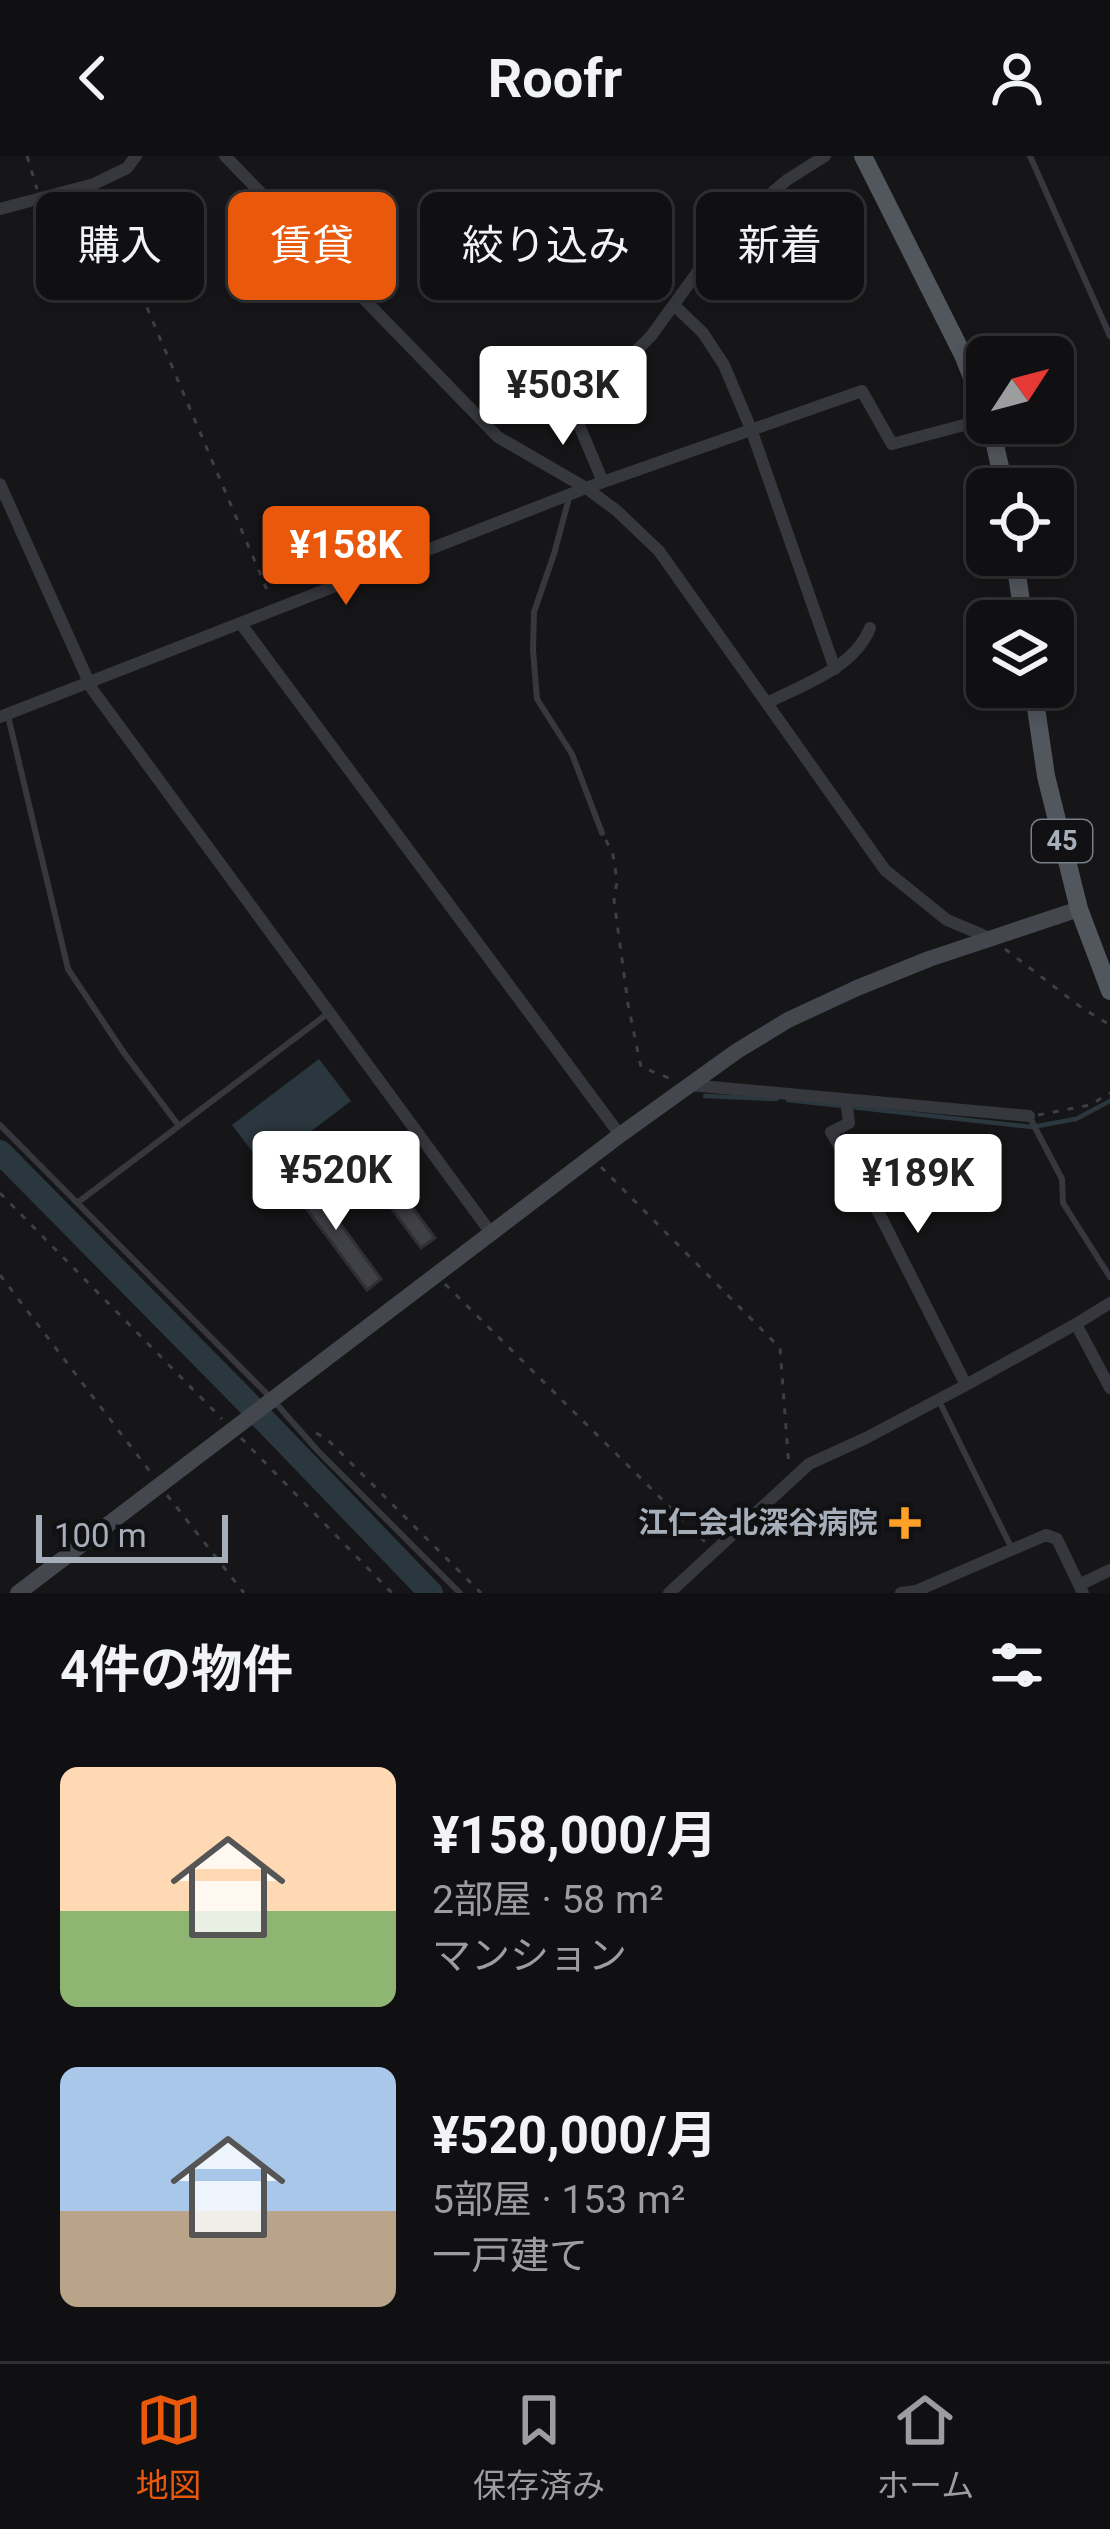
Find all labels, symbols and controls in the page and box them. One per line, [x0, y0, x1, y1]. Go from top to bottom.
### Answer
icon: back [60, 45, 126, 111]
icon: person [984, 45, 1050, 111]
text: Roofr [488, 47, 622, 110]
chip: 購入 [36, 192, 204, 300]
chip: 賃貸 [228, 192, 396, 300]
chip: 絞り込み [420, 192, 672, 300]
chip: 新着 [696, 192, 864, 300]
north arrow [966, 336, 1074, 444]
map controls [966, 336, 1074, 708]
pin: ¥503K [479, 346, 647, 448]
text: ¥503K [507, 362, 619, 408]
button: locate [966, 468, 1074, 576]
pin: ¥158K [262, 506, 430, 608]
text: ¥158K [290, 522, 402, 568]
button: layers [966, 600, 1074, 708]
road number: 45 [1032, 820, 1092, 862]
pin: ¥520K [252, 1131, 420, 1233]
pin: ¥189K [834, 1134, 1002, 1236]
text: ¥520K [280, 1147, 392, 1193]
text: ¥189K [862, 1150, 974, 1196]
place label: 江仁会北深谷病院 [638, 1505, 878, 1540]
marker: 江仁会北深谷病院 [889, 1507, 921, 1539]
scale bar [36, 1509, 228, 1562]
text: 100 m [54, 1516, 147, 1555]
icon: filters [984, 1632, 1050, 1698]
text: 4件の物件 [60, 1640, 293, 1699]
text: ¥158,000/月 [432, 1806, 717, 1865]
icon: home [156, 1815, 300, 1959]
text: 2部屋 · 58 m² [432, 1877, 663, 1923]
text: マンション [432, 1933, 627, 1979]
text: ¥520,000/月 [432, 2106, 717, 2165]
icon: home [156, 2115, 300, 2259]
text: 5部屋 · 153 m² [432, 2177, 685, 2223]
text: 一戸建て [432, 2233, 588, 2279]
tab: 地図 [136, 2387, 202, 2507]
tab: 保存済み [473, 2387, 605, 2507]
tab: ホーム [876, 2387, 974, 2507]

